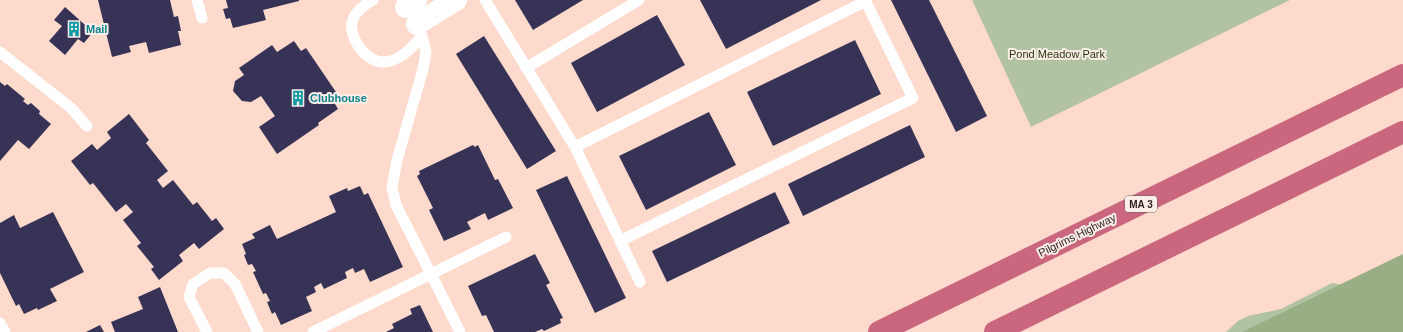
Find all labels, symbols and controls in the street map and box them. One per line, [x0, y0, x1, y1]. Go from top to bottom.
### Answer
building icon: Mail [65, 20, 83, 38]
place label: Mail [86, 23, 107, 35]
park label: Pond Meadow Park [1009, 48, 1105, 60]
building icon: Clubhouse [289, 89, 307, 107]
place label: Clubhouse [310, 92, 367, 104]
road number: MA 3 [1125, 196, 1157, 212]
street label: Pilgrims Highway [1036, 211, 1118, 259]

